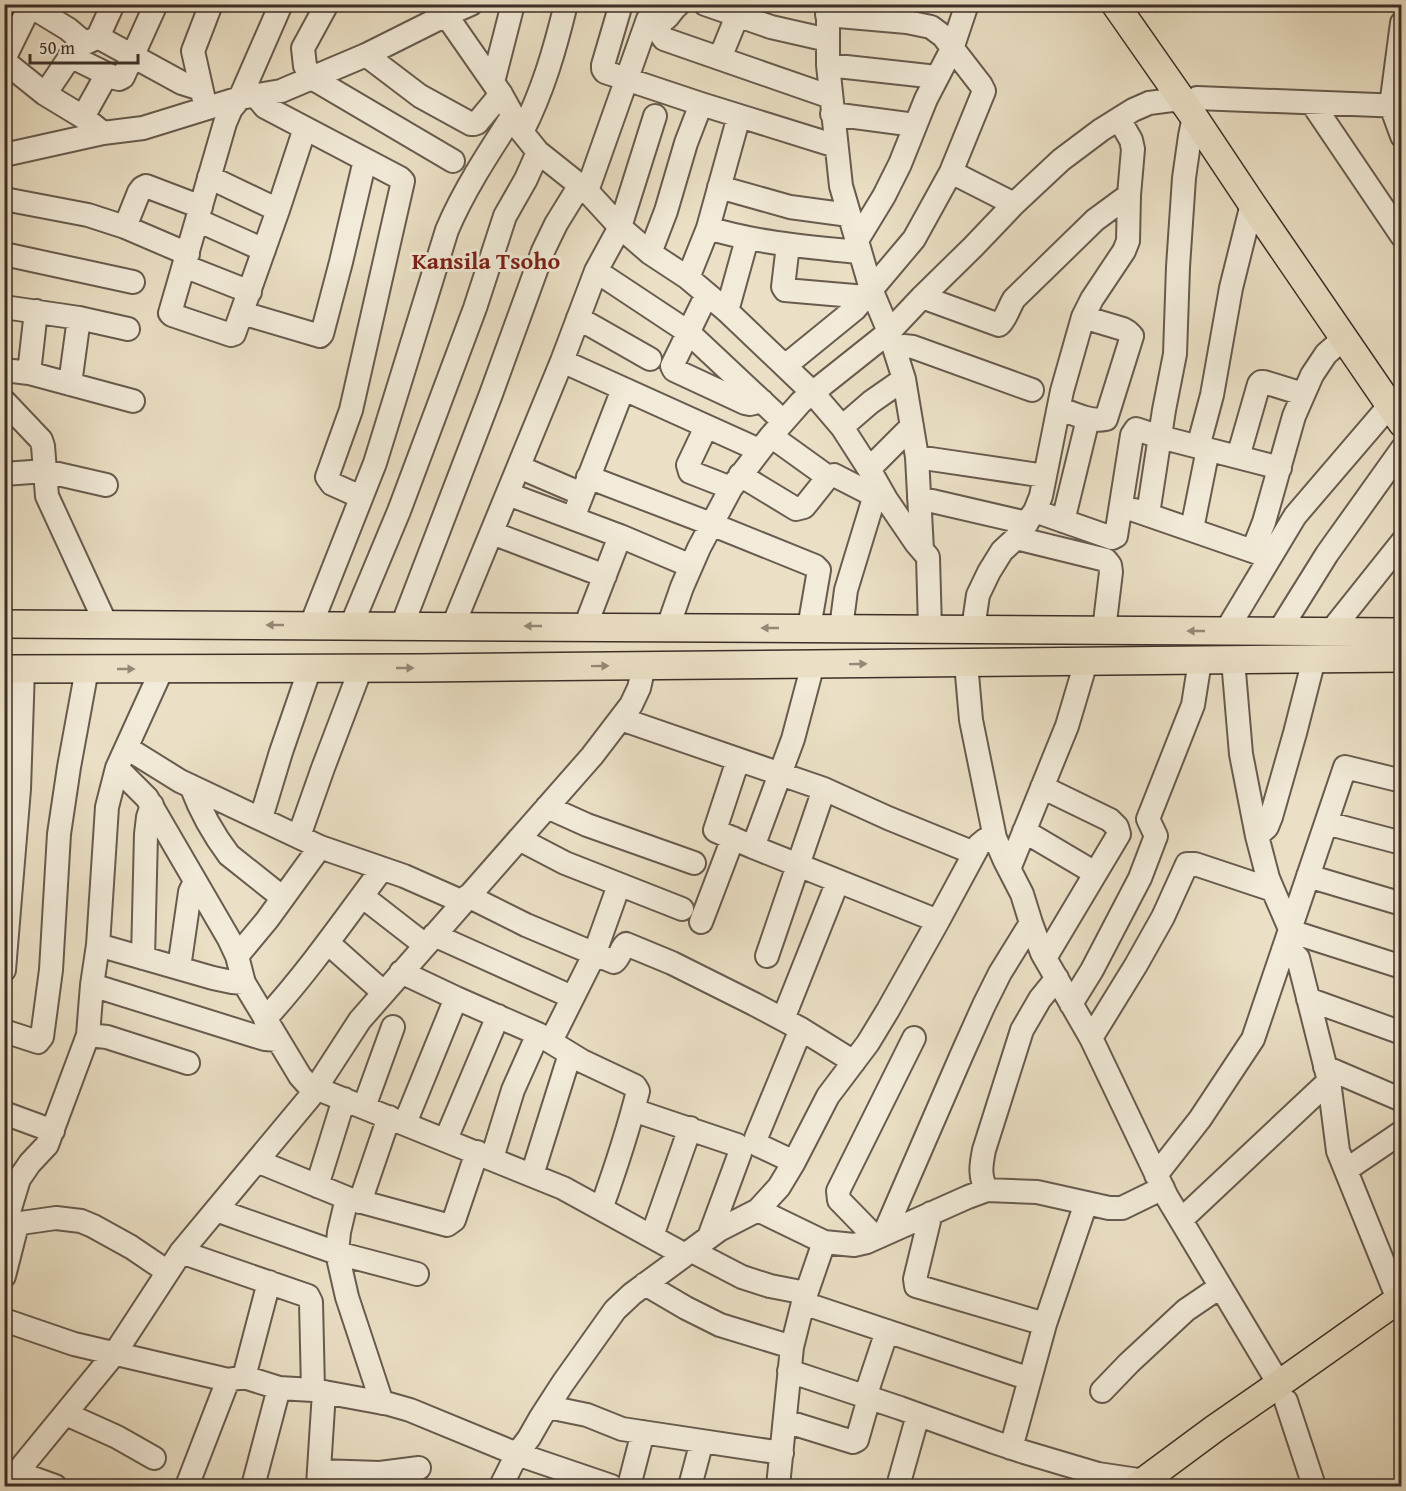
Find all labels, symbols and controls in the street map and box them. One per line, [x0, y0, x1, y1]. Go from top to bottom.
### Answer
scale bar [30, 27, 138, 65]
text: 50 m [39, 34, 75, 61]
district label: Kansila Tsoho [412, 243, 561, 278]
one-way arrow [266, 620, 285, 630]
one-way arrow [524, 622, 543, 631]
one-way arrow [761, 623, 780, 633]
one-way arrow [1187, 626, 1206, 636]
one-way arrow [848, 659, 867, 669]
one-way arrow [590, 661, 609, 671]
one-way arrow [395, 663, 414, 673]
one-way arrow [116, 664, 135, 674]

